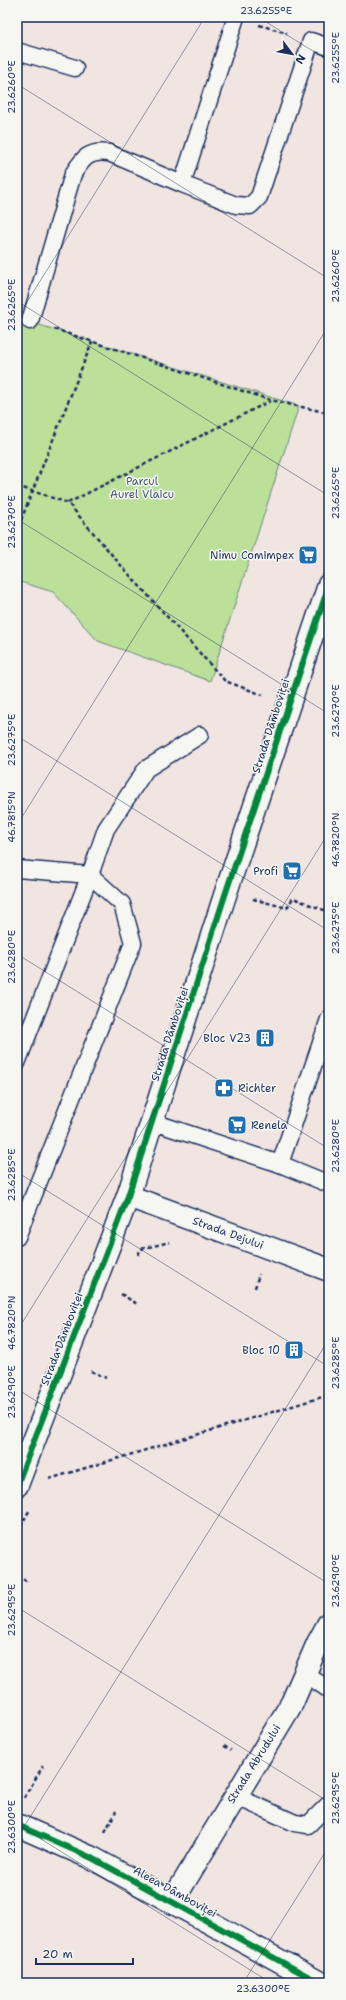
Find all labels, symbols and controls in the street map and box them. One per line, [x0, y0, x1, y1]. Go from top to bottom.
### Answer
text: 23.6255°E [240, 4, 292, 17]
text: 23.6255°E [329, 32, 342, 84]
north arrow [272, 34, 312, 74]
text: N [291, 51, 309, 67]
text: 23.6260°E [5, 60, 18, 114]
text: 23.6260°E [329, 249, 342, 303]
text: 23.6265°E [5, 279, 18, 331]
text: 23.6265°E [329, 467, 342, 519]
park label: Parcul Aurel Vlaicu [110, 474, 174, 502]
text: 23.6270°E [5, 495, 18, 549]
supermarket icon: Nimu Comimpex [297, 544, 319, 566]
place label: Nimu Comimpex [210, 548, 294, 563]
street label: Strada Dâmboviței [249, 677, 293, 775]
text: 23.6270°E [329, 684, 342, 738]
text: 23.6275°E [5, 714, 18, 766]
text: 46.7815°N [5, 791, 18, 843]
text: 46.7820°N [329, 813, 342, 867]
supermarket icon: Profi [281, 860, 303, 882]
place label: Profi [253, 864, 278, 879]
text: 23.6275°E [329, 902, 342, 954]
text: 23.6280°E [5, 930, 18, 984]
street label: Strada Dâmboviței [148, 985, 192, 1083]
building icon: Bloc V23 [254, 1027, 276, 1049]
place label: Bloc V23 [203, 1031, 251, 1046]
pharmacy icon: Richter [213, 1077, 235, 1099]
place label: Richter [238, 1081, 276, 1096]
supermarket icon: Renela [226, 1114, 248, 1136]
place label: Renela [251, 1118, 288, 1133]
text: 23.6280°E [329, 1119, 342, 1173]
text: 23.6285°E [5, 1149, 18, 1201]
street label: Strada Dejului [190, 1213, 266, 1253]
street label: Strada Dâmboviței [37, 1290, 87, 1388]
text: 46.7820°N [5, 1296, 18, 1350]
text: 23.6285°E [329, 1337, 342, 1389]
building icon: Bloc 10 [283, 1339, 305, 1361]
place label: Bloc 10 [242, 1343, 280, 1358]
text: 23.6290°E [5, 1365, 18, 1419]
text: 23.6290°E [329, 1554, 342, 1608]
text: 23.6295°E [5, 1584, 18, 1636]
street label: Strada Abrudului [224, 1722, 284, 1806]
text: 23.6295°E [329, 1772, 342, 1824]
text: 23.6300°E [5, 1800, 18, 1854]
street label: Aleea Dâmboviței [131, 1863, 219, 1921]
scale bar [36, 1940, 133, 1966]
text: 20 m [42, 1946, 73, 1962]
text: 23.6300°E [236, 1982, 290, 1995]

